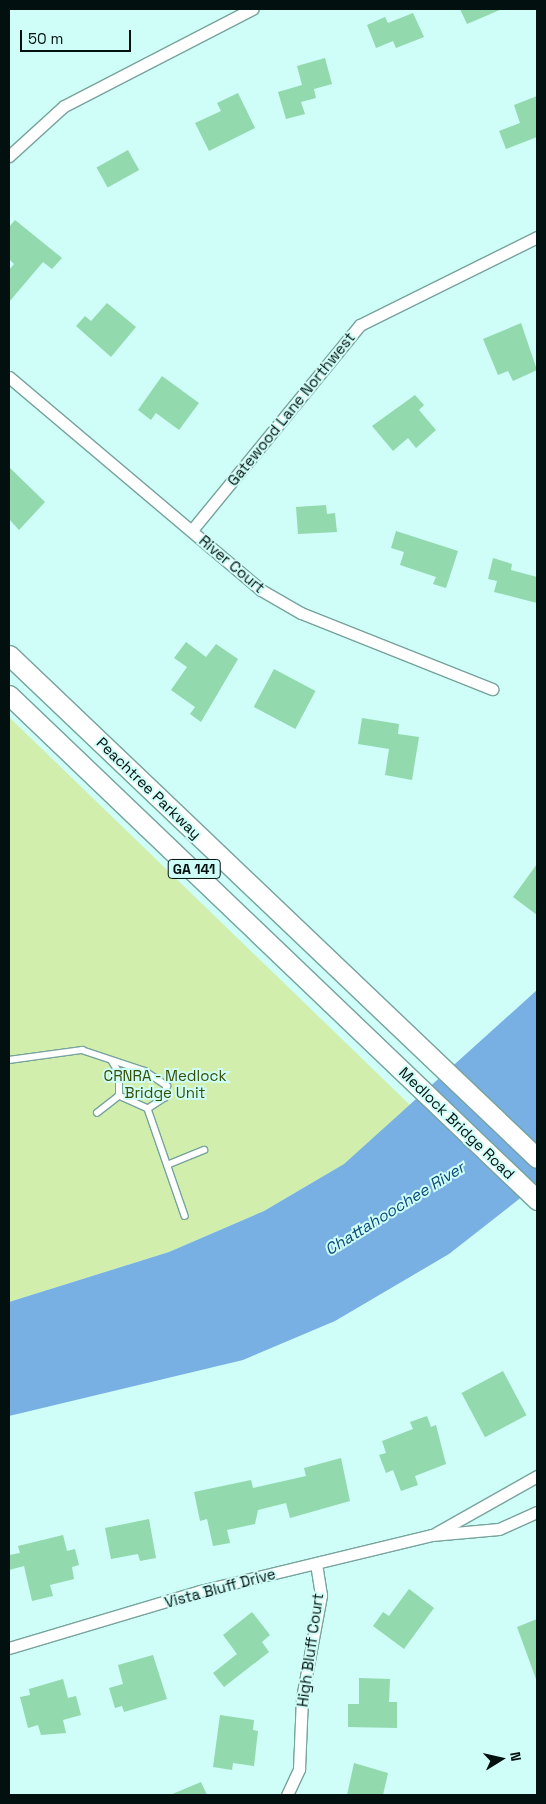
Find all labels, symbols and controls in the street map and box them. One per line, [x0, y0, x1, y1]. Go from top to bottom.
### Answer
scale bar [22, 20, 134, 52]
text: 50 m [28, 29, 63, 48]
street label: Gatewood Lane Northwest [223, 329, 359, 489]
street label: River Court [196, 531, 268, 597]
street label: Peachtree Parkway [93, 733, 205, 843]
road number: GA 141 [166, 858, 222, 881]
street label: Medlock Bridge Road [396, 1063, 518, 1183]
park label: CRNRA - Medlock Bridge Unit [103, 1066, 227, 1101]
water label: Chattahoochee River [322, 1158, 468, 1260]
street label: Vista Bluff Drive [163, 1565, 277, 1611]
street label: High Bluff Court [293, 1592, 327, 1708]
north arrow [476, 1734, 526, 1784]
text: N [506, 1750, 525, 1763]

